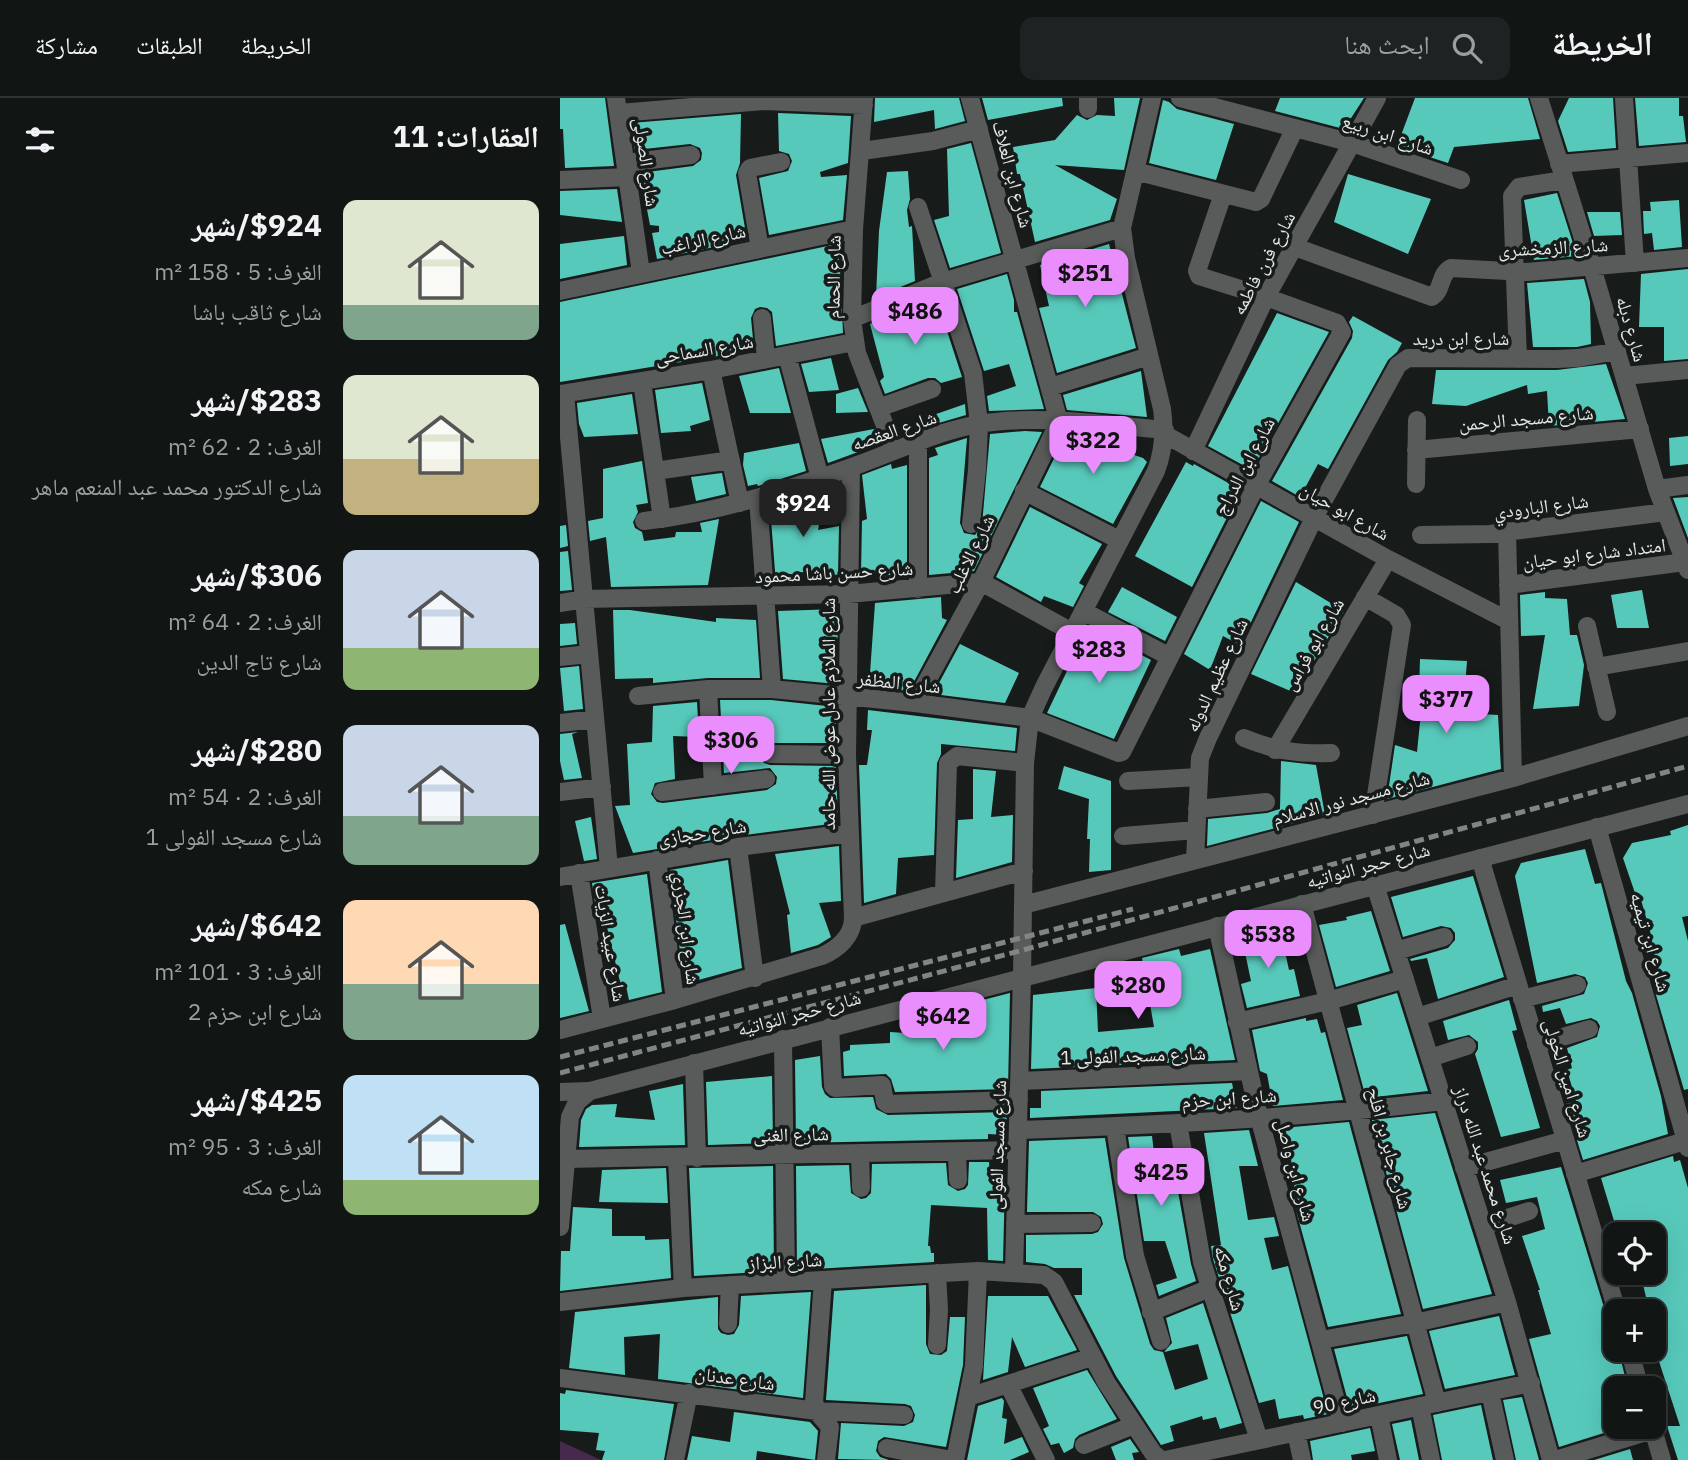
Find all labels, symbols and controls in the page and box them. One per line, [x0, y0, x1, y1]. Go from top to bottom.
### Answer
search box [1020, 17, 1510, 80]
text: الخريطة [1552, 21, 1653, 64]
text: ابحث هنا [1344, 27, 1430, 61]
text: مشاركة [35, 29, 98, 61]
text: الطبقات [136, 29, 203, 61]
text: الخريطة [241, 29, 311, 61]
icon: search [1448, 29, 1486, 67]
street label: شارع ابن ربيع [1339, 108, 1437, 161]
text: العقارات: 11 [393, 116, 539, 155]
street label: شارع الصولى [629, 116, 665, 208]
street label: شارع ابن العلاف [987, 118, 1039, 230]
icon: filters [21, 121, 59, 159]
text: $924/شهر [191, 205, 322, 244]
street label: شارع فرن فاطمه [1226, 207, 1300, 319]
street label: شارع الراغب [658, 218, 748, 260]
icon: home [399, 228, 483, 312]
street label: شارع الزمخشرى [1497, 232, 1609, 262]
street label: شارع الحمام [820, 235, 848, 319]
pin: $251 [1044, 250, 1126, 309]
text: الغرف: 5 · 158 m² [154, 256, 322, 286]
text: $251 [1057, 257, 1113, 287]
pin: $486 [874, 288, 956, 347]
street label: شارع دبله [1611, 294, 1653, 364]
text: $486 [887, 295, 943, 325]
text: شارع ثاقب باشا [192, 296, 322, 326]
street label: شارع ابن دريد [1413, 326, 1509, 350]
street label: شارع السماحى [653, 329, 755, 369]
text: $283/شهر [191, 380, 322, 419]
street label: شارع مسجد الرحمن [1458, 400, 1594, 436]
icon: home [399, 403, 483, 487]
street label: شارع العقصه [849, 404, 939, 456]
street label: شارع ابن الدراج [1208, 413, 1280, 519]
pin: $322 [1052, 416, 1134, 476]
text: $322 [1065, 424, 1121, 454]
text: الغرف: 2 · 62 m² [168, 431, 322, 461]
text: شارع الدكتور محمد عبد المنعم ماهر [31, 471, 322, 501]
street label: شارع ابو حيان [1296, 477, 1394, 545]
pin: $924 [762, 480, 844, 539]
text: $924 [775, 487, 831, 517]
street label: شارع البارودي [1492, 488, 1590, 528]
street label: شارع الاغلب [941, 511, 999, 597]
street label: امتداد شارع ابو حيان [1521, 532, 1667, 574]
text: $306/شهر [191, 555, 322, 594]
street label: شارع حسن باشا محمود [754, 556, 914, 588]
icon: home [399, 578, 483, 662]
street label: شارع ابو فراس [1277, 593, 1349, 695]
street label: شارع الملازم عادل عوض الله حامد [816, 598, 842, 830]
text: الغرف: 2 · 64 m² [168, 606, 322, 636]
street label: شارع عظيم الدوله [1179, 614, 1254, 736]
pin: $283 [1058, 626, 1140, 685]
text: $283 [1071, 633, 1127, 663]
text: شارع تاج الدين [196, 646, 322, 676]
street label: شارع المظفر [855, 666, 942, 698]
pin: $377 [1405, 676, 1487, 735]
text: $377 [1418, 683, 1474, 713]
pin: $306 [690, 716, 772, 776]
text: $306 [703, 724, 759, 754]
text: $280/شهر [191, 730, 322, 769]
icon: home [399, 753, 483, 837]
street label: شارع مسجد نور الاسلام [1270, 765, 1433, 832]
text: الغرف: 2 · 54 m² [168, 781, 322, 811]
street label: شارع حجازى [656, 813, 748, 851]
text: شارع مسجد الفولى 1 [146, 821, 322, 851]
street label: شارع حجر النواتيه [1304, 837, 1432, 893]
street label: شارع ابن الجزري [664, 870, 706, 986]
street label: شارع عبيد الزيات [590, 883, 632, 1003]
street label: شارع ابن تيميه [1625, 889, 1677, 995]
text: $642/شهر [191, 905, 322, 944]
pin: $538 [1227, 910, 1309, 970]
text: $538 [1240, 918, 1296, 948]
icon: home [399, 928, 483, 1012]
text: الغرف: 3 · 101 m² [154, 956, 322, 986]
pin: $280 [1097, 962, 1179, 1021]
text: $280 [1110, 969, 1166, 999]
street label: شارع حجر النواتيه [735, 985, 863, 1041]
pin: $642 [902, 992, 984, 1052]
text: شارع ابن حزم 2 [188, 996, 322, 1026]
text: $642 [915, 1000, 971, 1030]
street label: شارع امين الخولى [1538, 1015, 1598, 1141]
street label: شارع مسجد الفولى 1 [1060, 1040, 1206, 1070]
text: $425/شهر [191, 1080, 322, 1119]
street label: شارع مسجد الفولى [983, 1080, 1011, 1210]
street label: شارع محمد عبد الله دراز [1449, 1082, 1523, 1247]
street label: شارع ابن حزم [1181, 1083, 1277, 1115]
street label: شارع جابر بن افلح [1361, 1084, 1418, 1212]
icon: home [399, 1103, 483, 1187]
street label: شارع ابن واصل [1271, 1116, 1321, 1224]
street label: شارع الغنى [753, 1121, 829, 1147]
text: الغرف: 3 · 95 m² [168, 1131, 322, 1161]
pin: $425 [1120, 1148, 1202, 1208]
text: $425 [1133, 1156, 1189, 1186]
text: شارع مكه [241, 1171, 322, 1201]
map controls [1603, 1222, 1666, 1439]
button: locate [1603, 1222, 1666, 1285]
street label: شارع مكه [1209, 1243, 1251, 1313]
street label: شارع البزاز [746, 1247, 823, 1275]
button: + [1603, 1299, 1666, 1362]
street label: شارع عدنان [694, 1361, 776, 1395]
button: − [1603, 1376, 1666, 1439]
street label: شارع 90 [1310, 1383, 1378, 1419]

